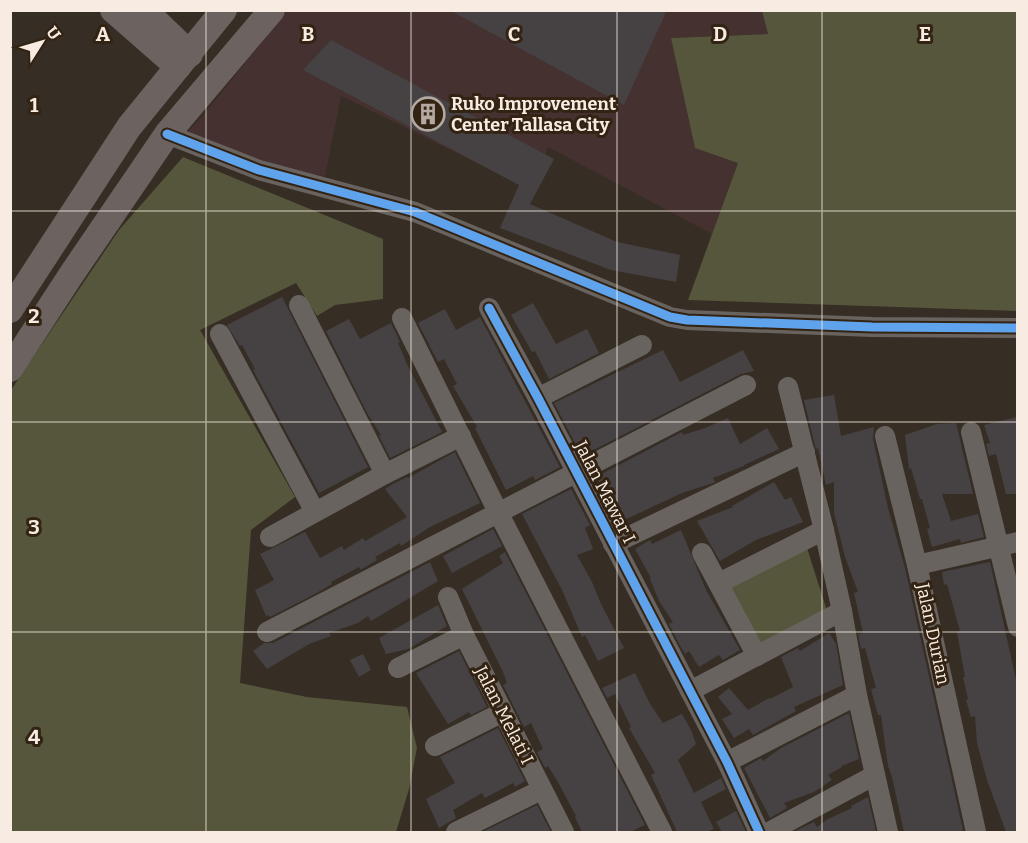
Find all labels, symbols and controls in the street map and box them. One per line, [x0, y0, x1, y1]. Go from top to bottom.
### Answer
north arrow [12, 12, 72, 72]
text: A [96, 22, 111, 46]
text: B [302, 22, 315, 46]
text: C [508, 22, 520, 46]
text: D [713, 22, 727, 46]
text: E [919, 22, 931, 46]
text: U [42, 23, 65, 44]
text: 1 [30, 93, 39, 117]
place label: Ruko Improvement Center Tallasa City [451, 93, 616, 136]
building icon: Ruko Improvement Center Tallasa City [410, 96, 446, 132]
text: 2 [28, 304, 40, 328]
street label: Jalan Mawar I [569, 436, 640, 547]
text: 3 [28, 515, 40, 539]
street label: Jalan Durian [911, 580, 955, 687]
street label: Jalan Melati I [469, 661, 538, 768]
text: 4 [28, 725, 40, 749]

